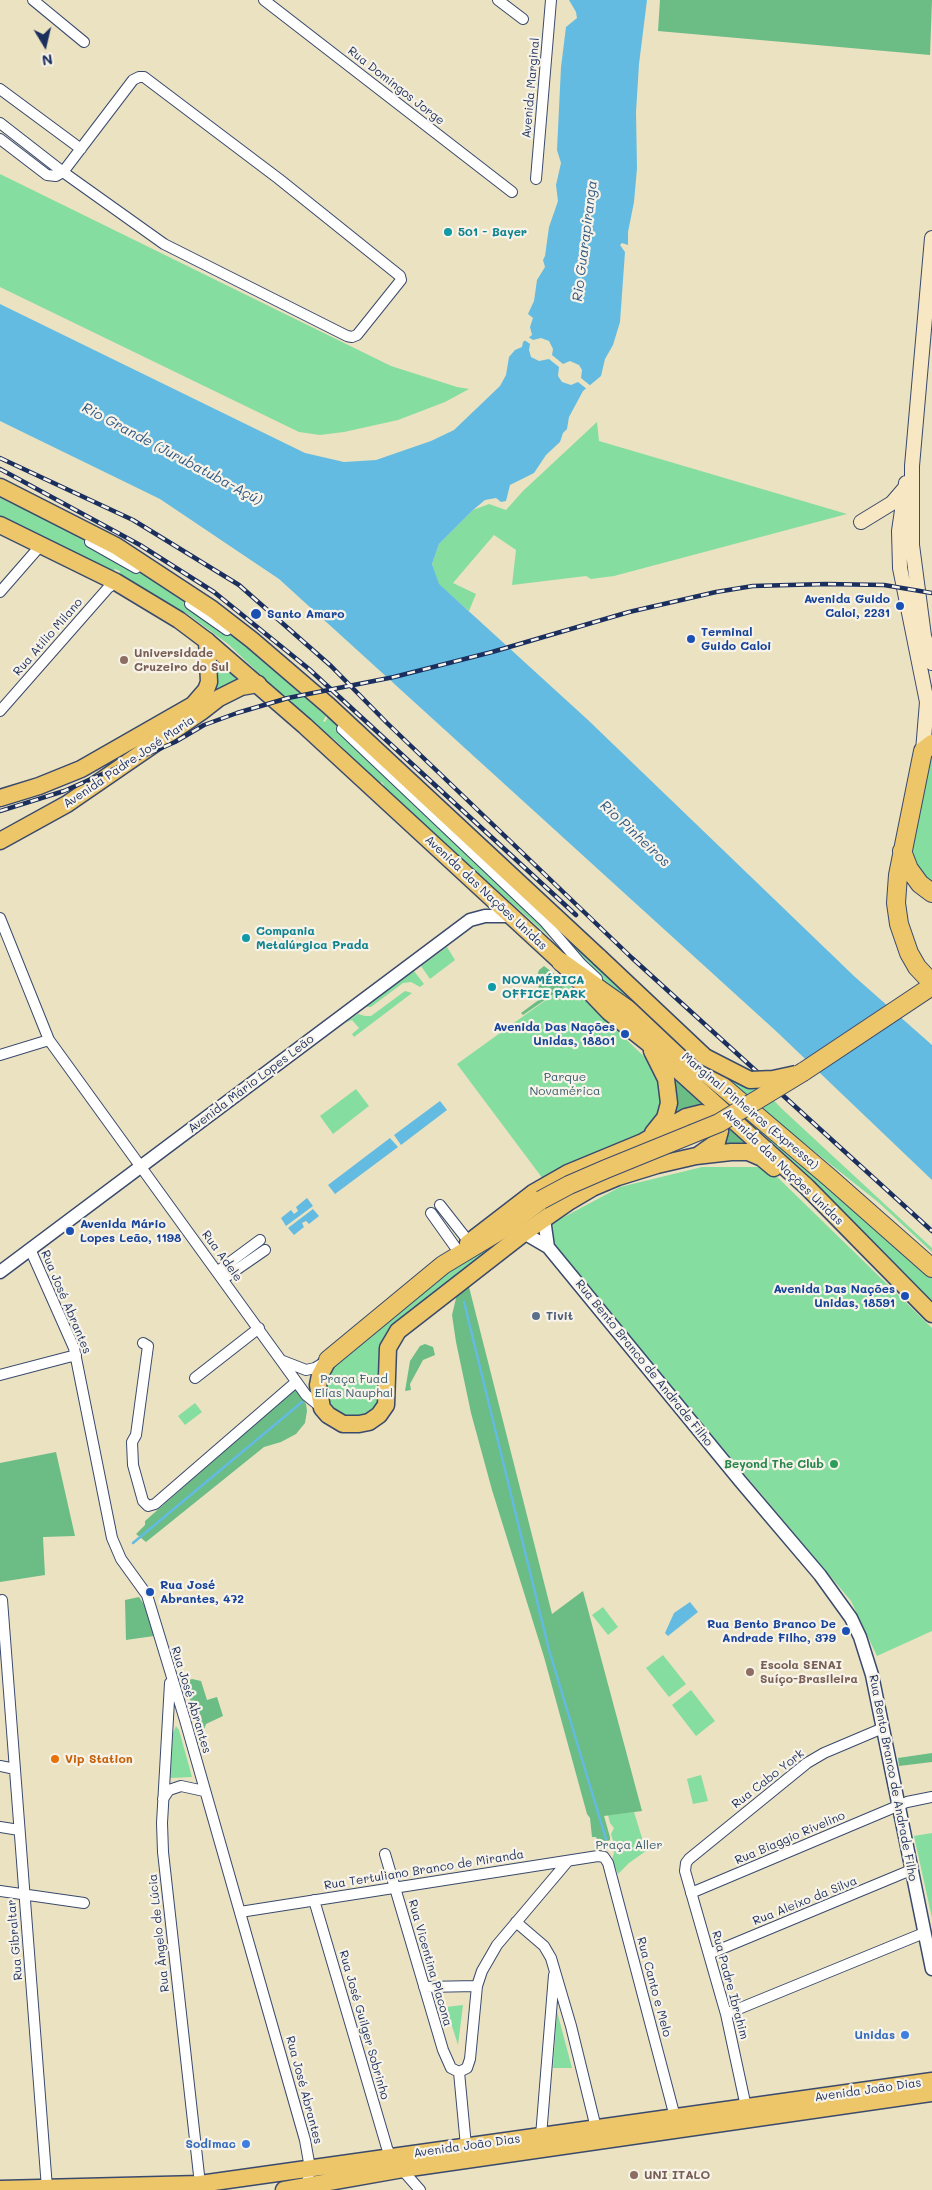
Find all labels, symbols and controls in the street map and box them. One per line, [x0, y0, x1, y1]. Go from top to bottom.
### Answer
north arrow [20, 20, 70, 70]
street label: Avenida Marginal [519, 37, 543, 139]
street label: Rua Domingos Jorge [345, 44, 447, 128]
text: N [41, 50, 54, 71]
water label: Rio Guarapiranga [569, 180, 601, 302]
place label: 501 - Bayer [458, 225, 527, 239]
marker: 501 - Bayer [442, 226, 454, 238]
water label: Rio Grande (Jurubatuba-Açú) [79, 399, 265, 509]
place label: Avenida Guido Caloi, 2231 [804, 592, 890, 620]
street label: Rua Atílio Milano [10, 595, 86, 679]
marker: Avenida Guido Caloi, 2231 [894, 600, 906, 612]
marker: Santo Amaro [249, 607, 263, 621]
place label: Santo Amaro [267, 607, 344, 621]
place label: Terminal Guido Caloi [701, 625, 771, 653]
marker: Terminal Guido Caloi [685, 633, 697, 645]
place label: Universidade Cruzeiro do Sul [134, 646, 229, 674]
marker: Universidade Cruzeiro do Sul [118, 654, 130, 666]
street label: Avenida Padre José Maria [61, 713, 197, 811]
water label: Rio Pinheiros [597, 797, 673, 871]
street label: Avenida das Nações Unidas [422, 833, 550, 953]
place label: Compania Metalúrgica Prada [256, 924, 369, 952]
marker: Compania Metalúrgica Prada [240, 932, 252, 944]
place label: NOVAMÉRICA OFFICE PARK [502, 973, 586, 1001]
marker: NOVAMÉRICA OFFICE PARK [486, 981, 498, 993]
place label: Avenida Das Nações Unidas, 18801 [493, 1020, 615, 1048]
marker: Avenida Das Nações Unidas, 18801 [619, 1028, 631, 1040]
street label: Avenida Mário Lopes Leão [185, 1032, 317, 1136]
street label: Marginal Pinheiros (Expressa) [679, 1050, 821, 1172]
park label: Parque Novamérica [529, 1070, 601, 1098]
street label: Avenida das Nações Unidas [720, 1106, 846, 1228]
place label: Avenida Mário Lopes Leão, 1198 [80, 1217, 181, 1245]
marker: Avenida Mário Lopes Leão, 1198 [64, 1225, 76, 1237]
street label: Rua Adele [199, 1228, 245, 1284]
street label: Rua José Abrantes [38, 1248, 94, 1356]
street label: Rua Bento Branco de Andrade Filho [572, 1277, 716, 1449]
place label: Avenida Das Nações Unidas, 18591 [773, 1282, 895, 1310]
marker: Avenida Das Nações Unidas, 18591 [899, 1290, 911, 1302]
place label: Tivit [546, 1309, 573, 1323]
marker: Tivit [530, 1310, 542, 1322]
park label: Praça Fuad Elias Nauphal [315, 1372, 393, 1400]
place label: Beyond The Club [724, 1457, 824, 1471]
marker: Beyond The Club [828, 1458, 840, 1470]
place label: Rua José Abrantes, 472 [160, 1578, 244, 1606]
marker: Rua José Abrantes, 472 [144, 1586, 156, 1598]
place label: Rua Bento Branco De Andrade Filho, 379 [707, 1617, 836, 1645]
marker: Rua Bento Branco De Andrade Filho, 379 [840, 1625, 852, 1637]
street label: Rua José Abrantes [168, 1645, 214, 1755]
place label: Escola SENAI Suíço-Brasileira [760, 1658, 858, 1686]
marker: Escola SENAI Suíço-Brasileira [744, 1666, 756, 1678]
street label: Rua Bento Branco de Andrade Filho [866, 1674, 920, 1882]
street label: Rua Cabo York [729, 1746, 807, 1812]
place label: Vip Station [65, 1752, 133, 1766]
marker: Vip Station [49, 1753, 61, 1765]
street label: Rua Biaggio Rivelino [733, 1808, 847, 1868]
park label: Praça Aller [596, 1838, 662, 1852]
street label: Rua Tertuliano Branco de Miranda [323, 1847, 525, 1893]
street label: Rua Ângelo de Lúcia [146, 1873, 172, 1993]
street label: Rua Aleixo da Silva [751, 1873, 859, 1929]
street label: Rua Vicentina Placona [405, 1898, 455, 2028]
street label: Rua Gibraltar [4, 1899, 26, 1981]
street label: Rua Padre Ibrahim [709, 1929, 751, 2041]
street label: Rua Canto e Melo [634, 1935, 674, 2039]
street label: Rua José Guilger Sobrinho [336, 1949, 392, 2101]
place label: Unidas [855, 2028, 895, 2042]
marker: Unidas [899, 2029, 911, 2041]
street label: Rua José Abrantes [283, 2035, 325, 2145]
street label: Avenida João Dias [814, 2075, 922, 2105]
street label: Avenida João Dias [413, 2131, 521, 2161]
place label: Sodimac [185, 2137, 236, 2151]
marker: Sodimac [240, 2138, 252, 2150]
place label: UNI ITALO [644, 2168, 710, 2182]
marker: UNI ITALO [628, 2169, 640, 2181]

